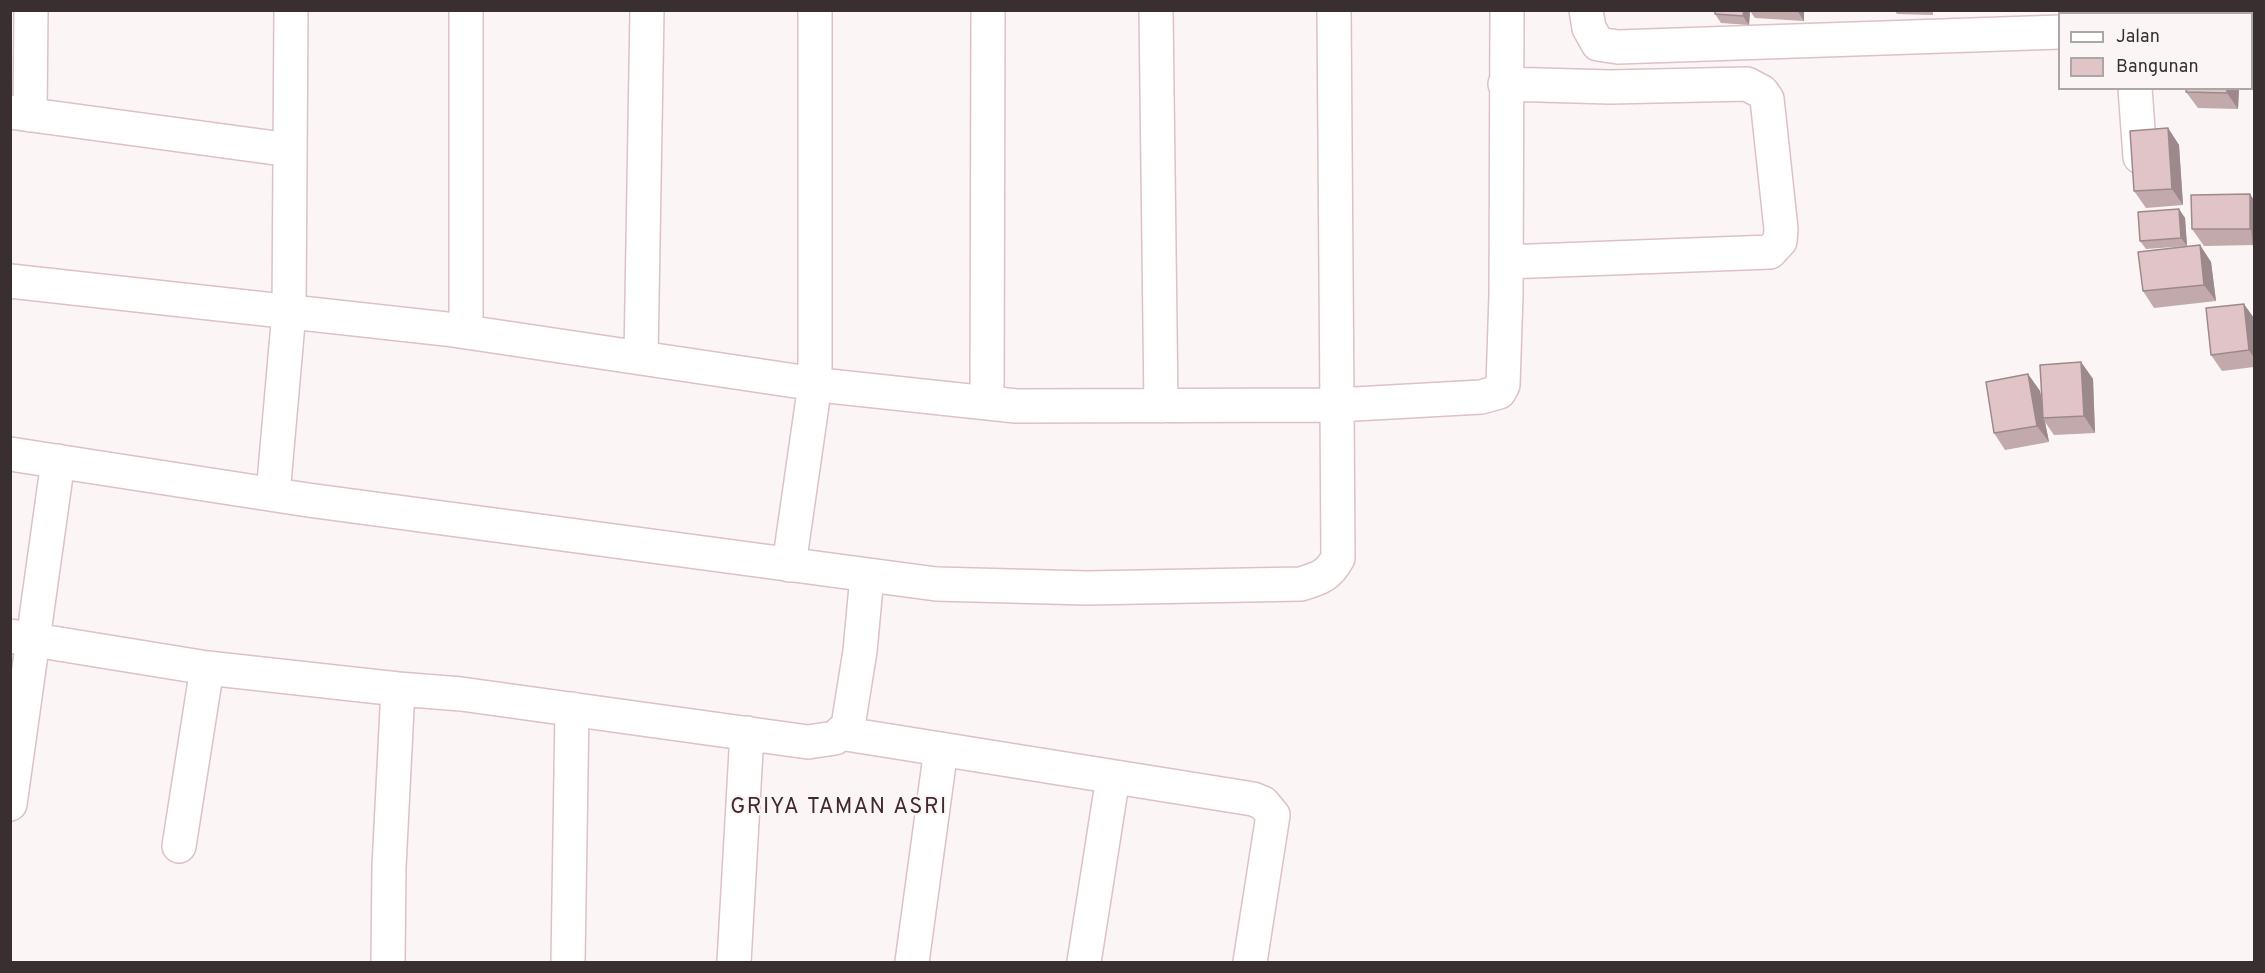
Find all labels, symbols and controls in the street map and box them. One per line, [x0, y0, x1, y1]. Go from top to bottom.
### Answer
legend [2058, 12, 2253, 90]
text: Jalan [2116, 26, 2160, 49]
text: Bangunan [2116, 56, 2199, 79]
district label: GRIYA TAMAN ASRI [730, 796, 948, 822]

